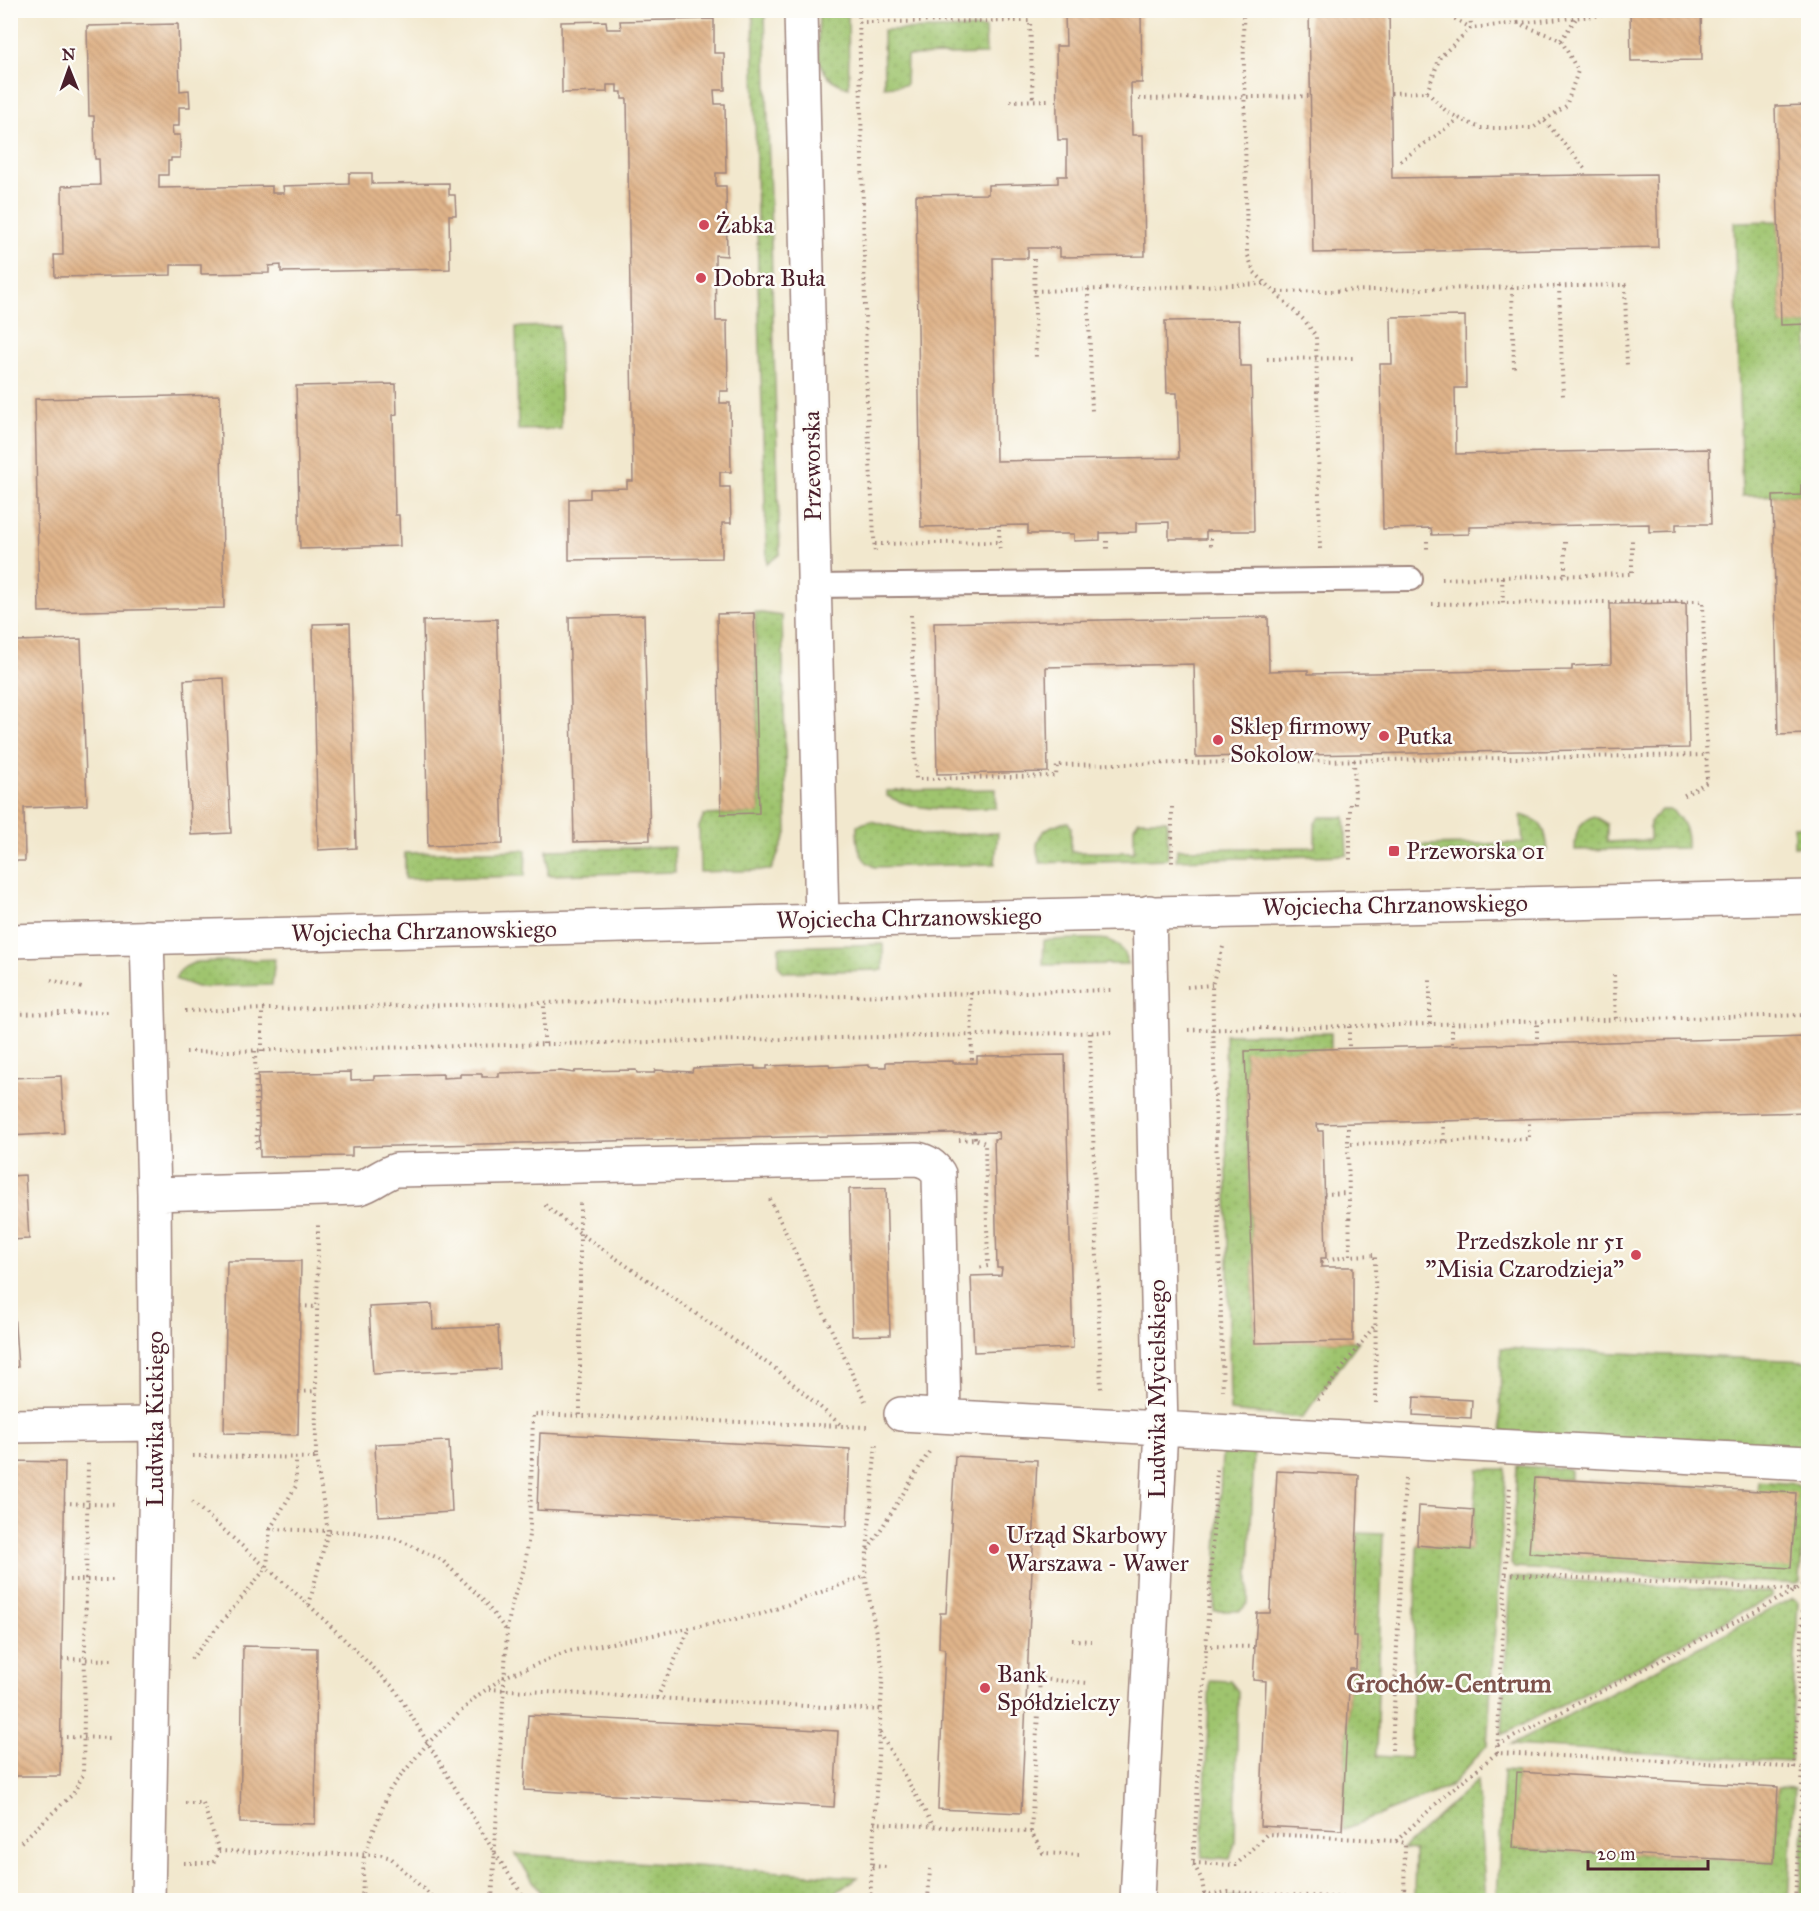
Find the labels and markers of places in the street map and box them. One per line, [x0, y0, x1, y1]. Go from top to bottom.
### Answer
place label: Żabka [716, 210, 775, 240]
marker: Żabka [697, 218, 711, 232]
place label: Dobra Buła [713, 263, 826, 293]
marker: Dobra Buła [694, 271, 708, 285]
place label: Sklep firmowy Sokolow [1230, 711, 1371, 769]
place label: Putka [1396, 721, 1453, 751]
marker: Putka [1377, 729, 1391, 743]
marker: Sklep firmowy Sokolow [1211, 733, 1225, 747]
place label: Przeworska 01 [1406, 836, 1545, 866]
marker: Przeworska 01 [1387, 844, 1401, 858]
place label: Przedszkole nr 51 "Misia Czarodzieja" [1425, 1226, 1624, 1284]
marker: Przedszkole nr 51 "Misia Czarodzieja" [1629, 1248, 1643, 1262]
place label: Urząd Skarbowy Warszawa - Wawer [1006, 1520, 1189, 1578]
marker: Urząd Skarbowy Warszawa - Wawer [987, 1542, 1001, 1556]
place label: Bank Spółdzielczy [997, 1659, 1121, 1717]
marker: Bank Spółdzielczy [978, 1681, 992, 1695]

